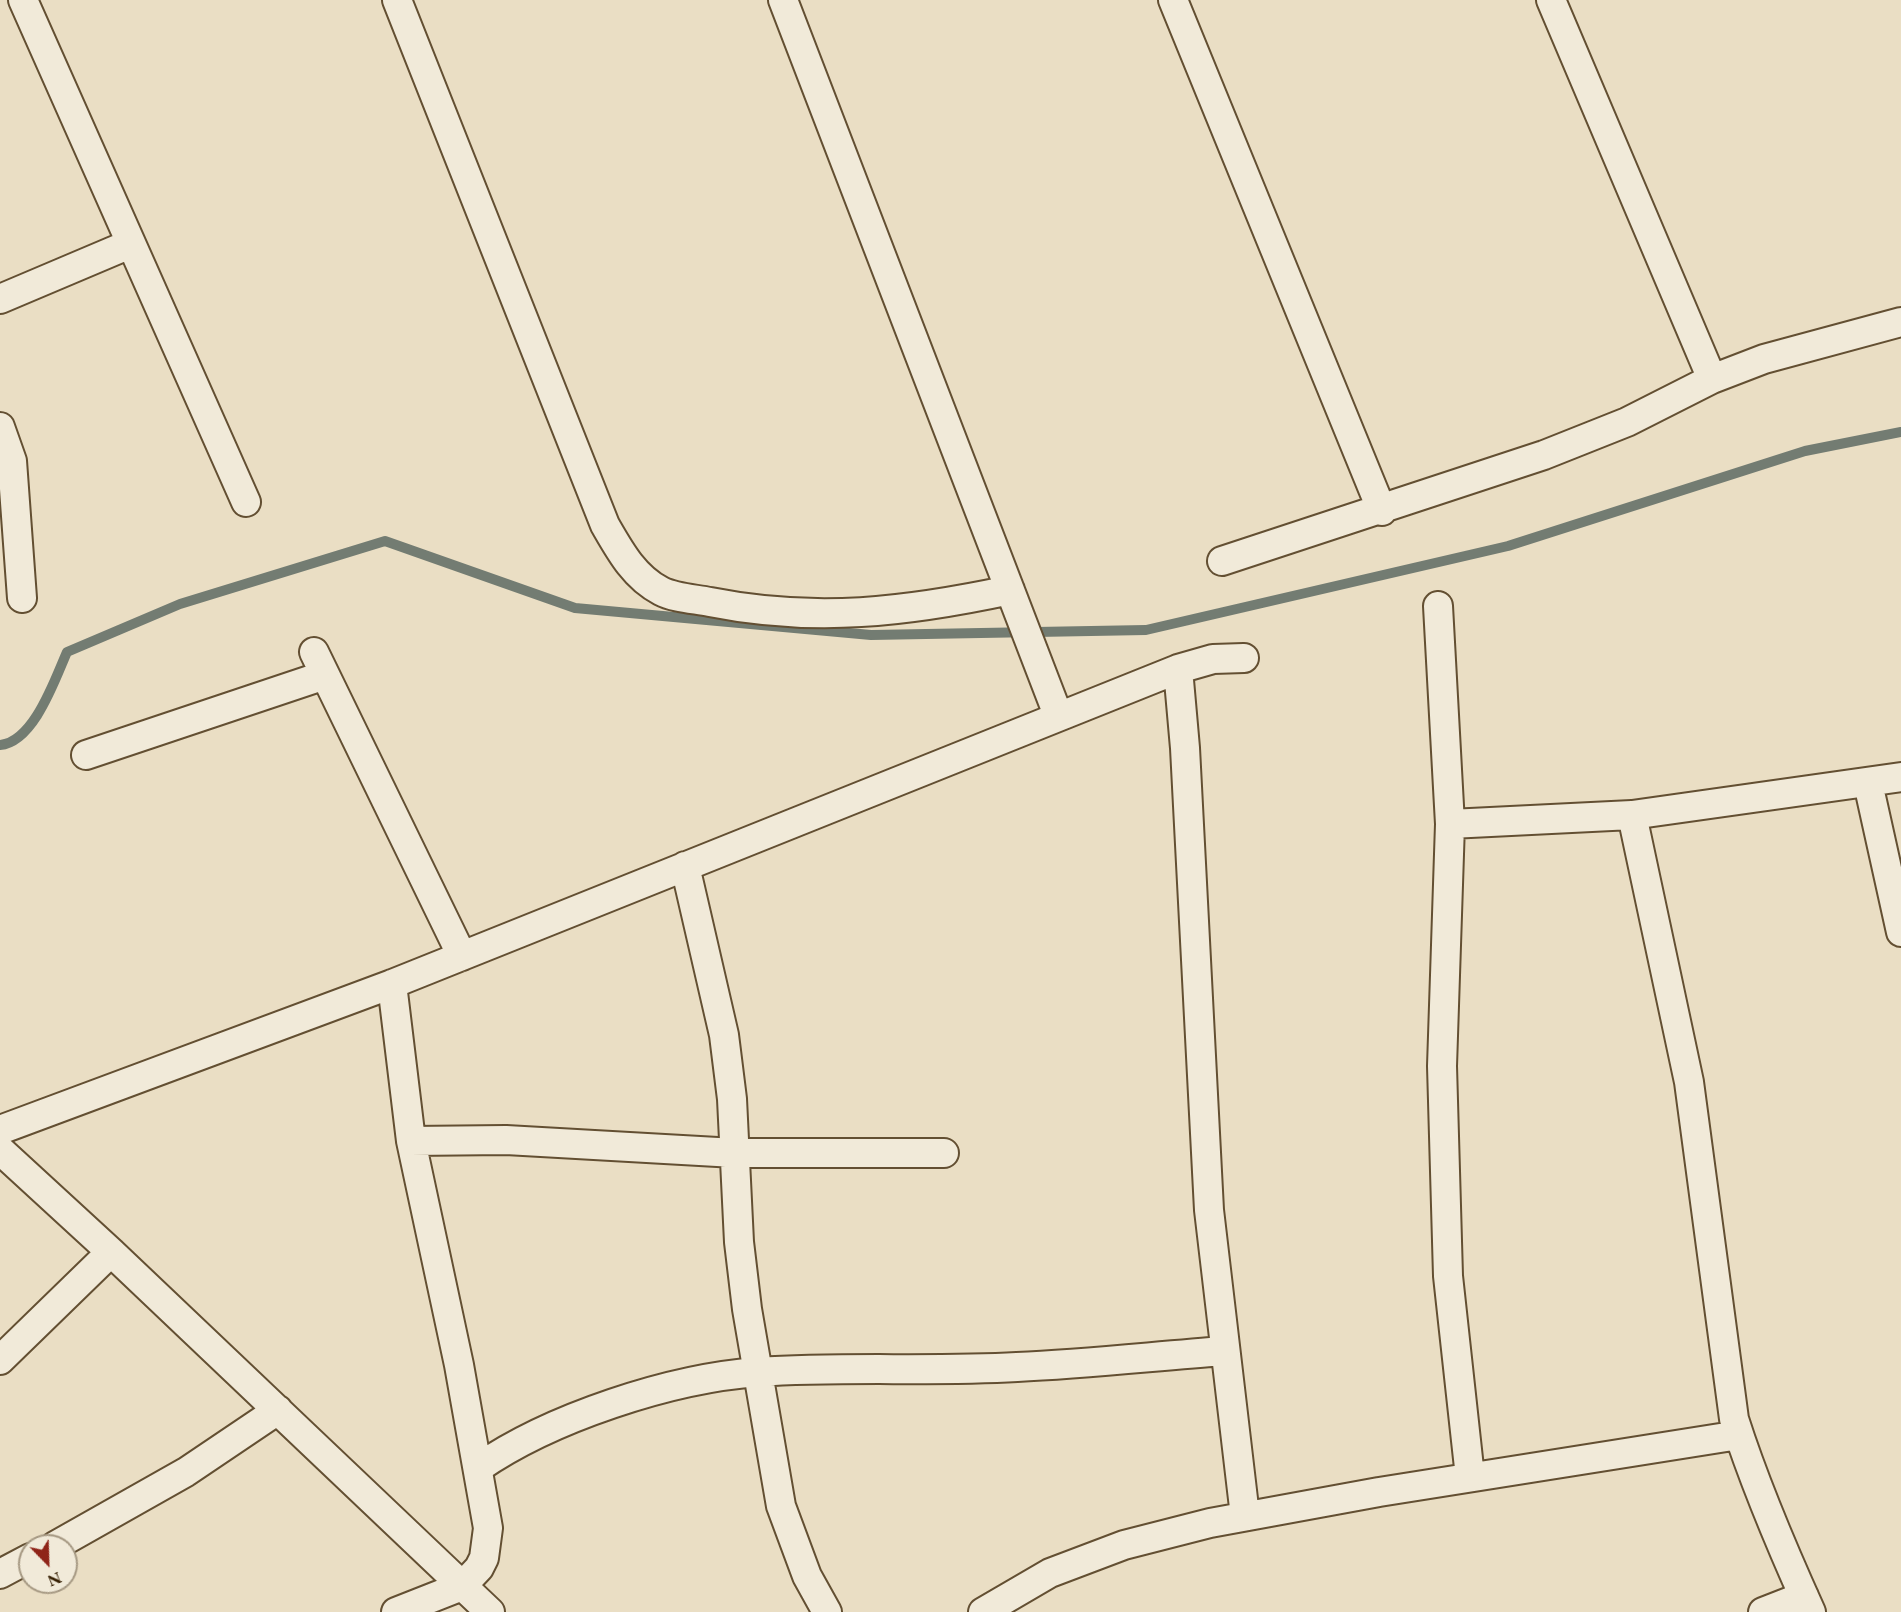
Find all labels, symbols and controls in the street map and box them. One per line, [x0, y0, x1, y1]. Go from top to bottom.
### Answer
north arrow [18, 1534, 78, 1594]
text: N [44, 1567, 65, 1591]

